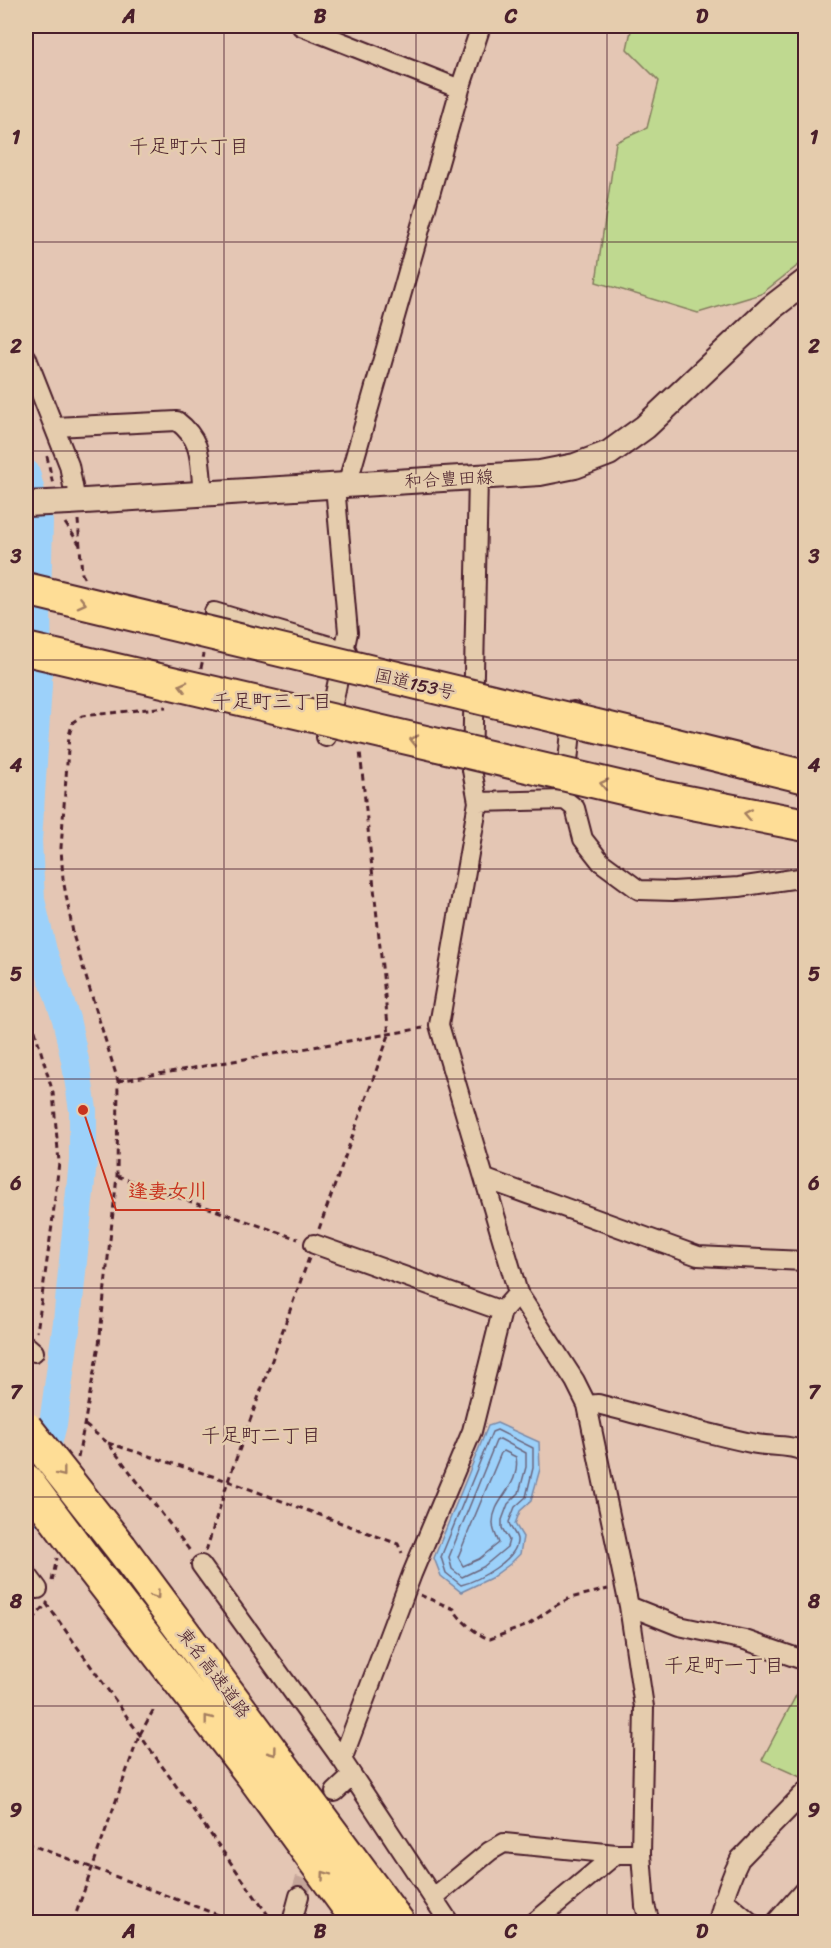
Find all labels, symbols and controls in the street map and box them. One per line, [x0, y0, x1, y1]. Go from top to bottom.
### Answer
text: A [121, 0, 136, 34]
text: B [314, 0, 327, 34]
text: C [504, 0, 518, 34]
text: D [696, 0, 709, 34]
text: 1 [12, 120, 21, 155]
text: 1 [810, 120, 819, 155]
district label: 千足町六丁目 [129, 129, 249, 164]
text: 2 [9, 329, 22, 364]
text: 2 [807, 329, 820, 364]
street label: 和合豊田線 [403, 461, 495, 497]
text: 3 [10, 539, 22, 574]
text: 3 [808, 539, 820, 574]
one-way arrow [77, 595, 87, 608]
street label: 国道153号 [371, 659, 459, 709]
one-way arrow [178, 681, 188, 694]
district label: 千足町三丁目 [212, 684, 332, 719]
one-way arrow [409, 734, 419, 747]
text: 4 [9, 748, 23, 783]
text: 4 [807, 748, 821, 783]
one-way arrow [599, 778, 609, 791]
one-way arrow [743, 808, 753, 821]
text: 5 [10, 957, 22, 992]
text: 5 [808, 957, 820, 992]
text: 6 [9, 1166, 22, 1201]
text: 6 [807, 1166, 820, 1201]
callout: 逢妻女川 [116, 1172, 220, 1210]
text: 逢妻女川 [128, 1174, 208, 1209]
text: 7 [10, 1375, 23, 1410]
text: 7 [808, 1375, 821, 1410]
district label: 千足町二丁目 [201, 1418, 321, 1453]
one-way arrow [54, 1467, 65, 1478]
text: 8 [9, 1584, 23, 1619]
text: 8 [807, 1584, 821, 1619]
one-way arrow [149, 1589, 160, 1600]
street label: 東名高速道路 [169, 1620, 259, 1726]
district label: 千足町一丁目 [664, 1648, 784, 1683]
one-way arrow [204, 1714, 215, 1725]
one-way arrow [265, 1745, 276, 1756]
text: 9 [10, 1793, 22, 1828]
text: 9 [808, 1793, 820, 1828]
one-way arrow [321, 1870, 332, 1881]
text: A [121, 1914, 136, 1948]
text: B [314, 1914, 327, 1948]
text: C [504, 1914, 518, 1948]
text: D [696, 1914, 709, 1948]

